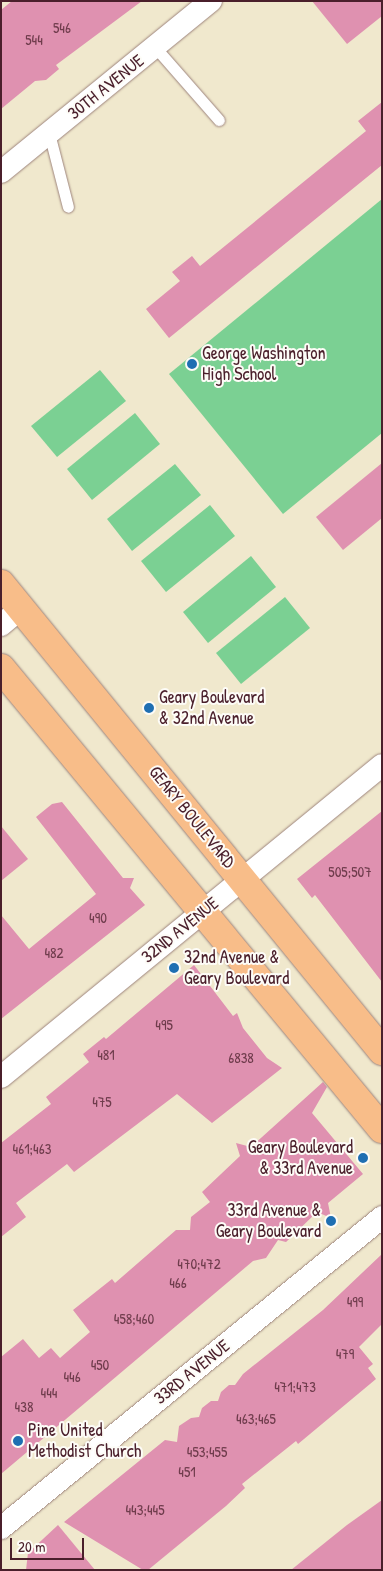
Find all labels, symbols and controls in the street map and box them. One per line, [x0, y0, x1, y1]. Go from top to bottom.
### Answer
house number: 546 [53, 19, 71, 37]
house number: 544 [25, 31, 43, 49]
street label: 30TH AVENUE [64, 50, 148, 124]
place label: George Washington High School [202, 343, 326, 386]
marker: George Washington High School [186, 358, 198, 370]
place label: Geary Boulevard & 32nd Avenue [159, 687, 264, 730]
marker: Geary Boulevard & 32nd Avenue [143, 702, 155, 714]
street label: GEARY BOULEVARD [144, 762, 240, 872]
house number: 505;507 [328, 863, 372, 881]
street label: 32ND AVENUE [137, 892, 223, 968]
house number: 490 [89, 909, 107, 927]
house number: 482 [44, 944, 64, 962]
place label: 32nd Avenue & Geary Boulevard [184, 947, 289, 990]
marker: 32nd Avenue & Geary Boulevard [168, 962, 180, 974]
house number: 495 [155, 1016, 173, 1034]
house number: 481 [97, 1046, 115, 1064]
house number: 6838 [228, 1049, 254, 1067]
house number: 475 [92, 1093, 112, 1111]
place label: Geary Boulevard & 33rd Avenue [248, 1137, 353, 1180]
house number: 461;463 [13, 1140, 51, 1158]
marker: Geary Boulevard & 33rd Avenue [357, 1152, 369, 1164]
place label: 33rd Avenue & Geary Boulevard [216, 1200, 321, 1242]
marker: 33rd Avenue & Geary Boulevard [325, 1215, 337, 1227]
house number: 470;472 [177, 1255, 221, 1273]
house number: 466 [169, 1274, 187, 1292]
house number: 499 [347, 1293, 363, 1311]
house number: 458;460 [114, 1310, 154, 1328]
street label: 33RD AVENUE [150, 1335, 234, 1409]
house number: 479 [336, 1345, 354, 1363]
house number: 450 [91, 1356, 109, 1374]
house number: 446 [63, 1368, 81, 1386]
house number: 471;473 [274, 1378, 316, 1396]
house number: 444 [41, 1384, 57, 1402]
house number: 438 [15, 1398, 33, 1416]
house number: 463;465 [236, 1410, 276, 1428]
place label: Pine United Methodist Church [28, 1420, 141, 1462]
marker: Pine United Methodist Church [12, 1435, 24, 1447]
house number: 453;455 [187, 1443, 227, 1461]
house number: 451 [178, 1463, 196, 1481]
house number: 443;445 [125, 1501, 165, 1519]
scale bar [12, 1528, 86, 1560]
text: 20 m [18, 1536, 45, 1557]

